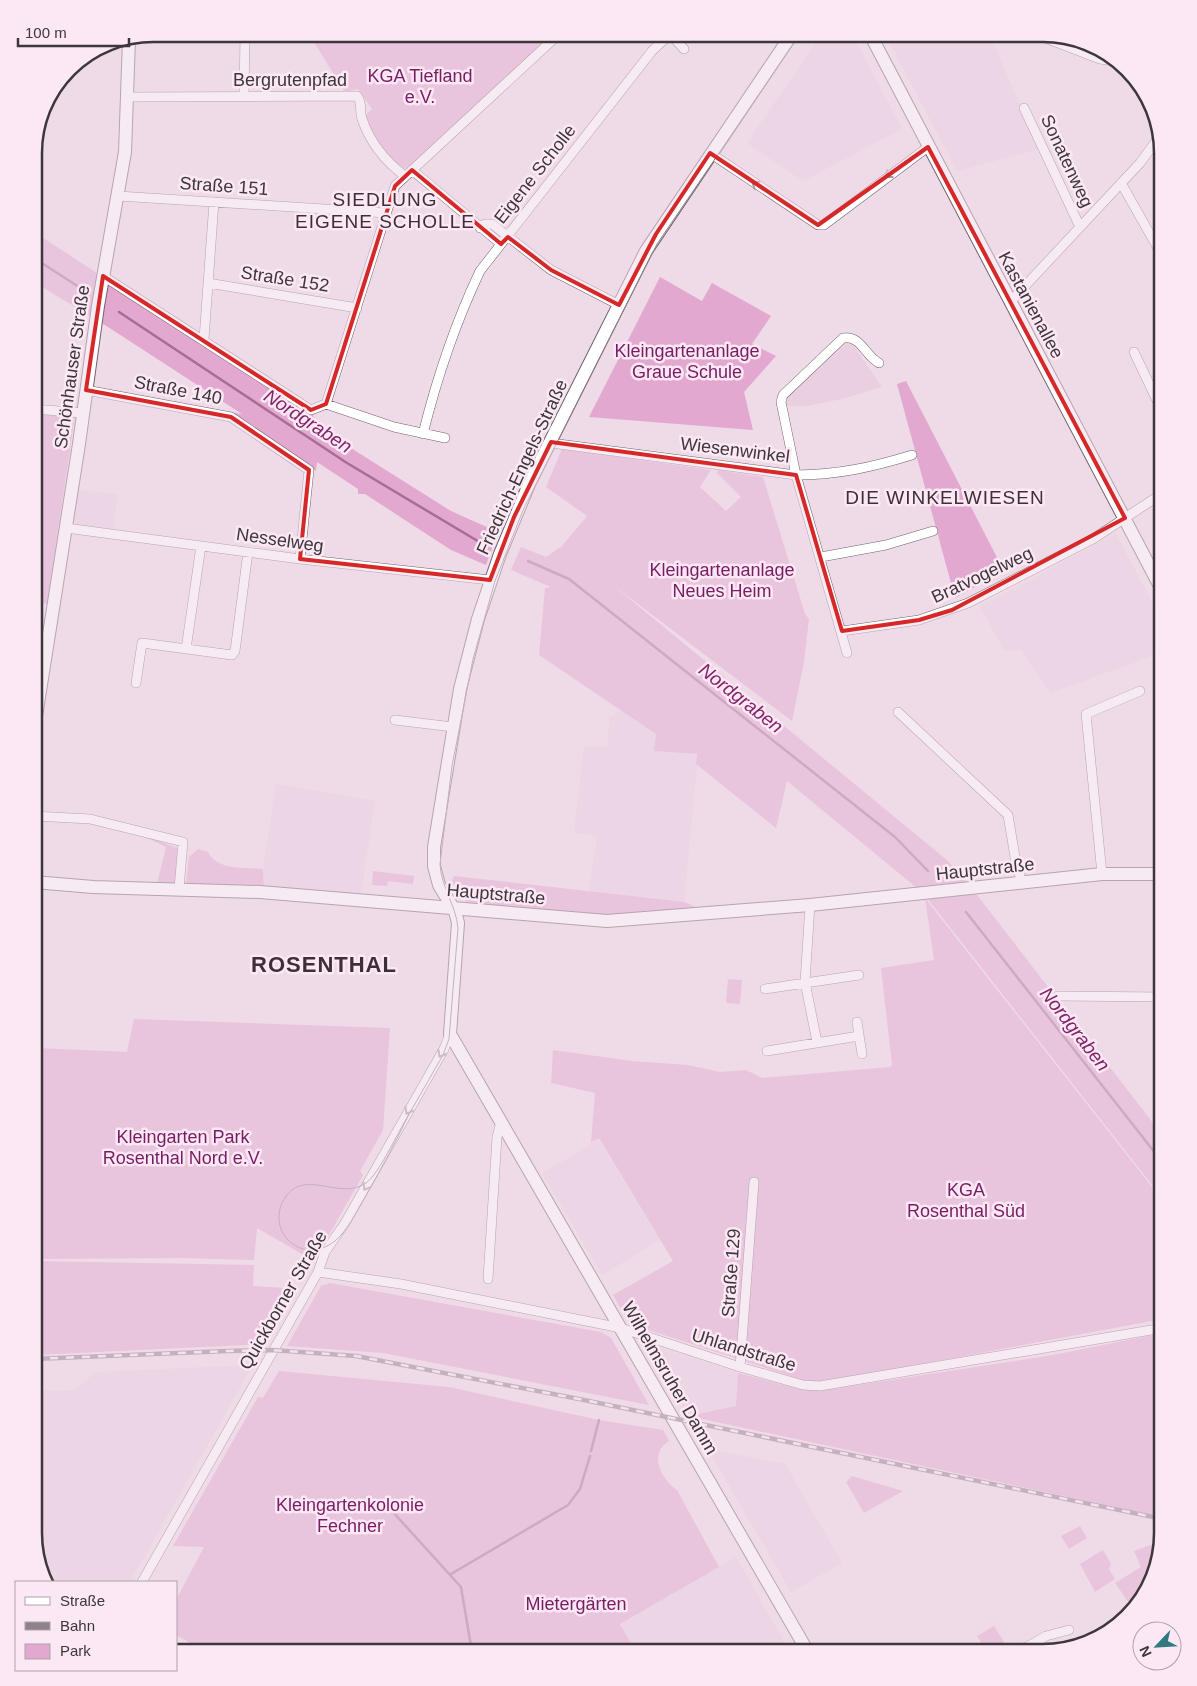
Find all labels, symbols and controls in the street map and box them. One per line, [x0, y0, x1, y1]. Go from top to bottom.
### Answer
scale bar [18, 15, 129, 47]
text: 100 m [25, 24, 67, 41]
park label: KGA Tiefland e.V. [367, 66, 473, 107]
street label: Bergrutenpfad [233, 70, 347, 90]
street label: Sonatenweg [1037, 111, 1097, 211]
street label: Eigene Scholle [490, 121, 580, 227]
one-way arrow [885, 170, 894, 178]
street label: Straße 151 [179, 173, 269, 199]
one-way arrow [751, 181, 761, 190]
district label: SIEDLUNG EIGENE SCHOLLE [295, 189, 475, 232]
street label: Kastanienallee [994, 248, 1068, 362]
street label: Straße 152 [239, 262, 331, 296]
street label: Schönhauser Straße [51, 284, 93, 450]
park label: Kleingartenanlage Graue Schule [614, 341, 760, 382]
street label: Straße 140 [132, 372, 224, 408]
street label: Friedrich-Engels-Straße [473, 376, 571, 558]
water label: Nordgraben [260, 385, 356, 457]
street label: Wiesenwinkel [679, 433, 791, 467]
district label: DIE WINKELWIESEN [845, 487, 1045, 508]
street label: Nesselweg [235, 524, 325, 556]
street label: Bratvogelweg [928, 543, 1036, 607]
park label: Kleingartenanlage Neues Heim [649, 560, 795, 601]
water label: Nordgraben [695, 659, 787, 737]
street label: Hauptstraße [935, 854, 1035, 884]
street label: Hauptstraße [446, 880, 546, 908]
district label: ROSENTHAL [251, 952, 397, 977]
water label: Nordgraben [1036, 983, 1114, 1075]
one-way arrow [437, 1048, 447, 1057]
one-way arrow [404, 1106, 414, 1115]
park label: Kleingarten Park Rosenthal Nord e.V. [103, 1127, 263, 1168]
park label: KGA Rosenthal Süd [907, 1180, 1025, 1221]
one-way arrow [362, 1181, 372, 1190]
street label: Quickborner Straße [235, 1227, 331, 1373]
street label: Straße 129 [718, 1228, 744, 1318]
street label: Wilhelmsruher Damm [618, 1298, 722, 1458]
street label: Uhlandstraße [689, 1325, 799, 1375]
park label: Kleingartenkolonie Fechner [276, 1495, 424, 1536]
legend [15, 1581, 178, 1671]
text: Straße [60, 1592, 105, 1609]
park label: Mietergärten [525, 1594, 627, 1614]
text: Bahn [60, 1617, 95, 1634]
north arrow [1132, 1621, 1182, 1671]
text: Park [60, 1642, 91, 1659]
text: N [1136, 1644, 1155, 1659]

